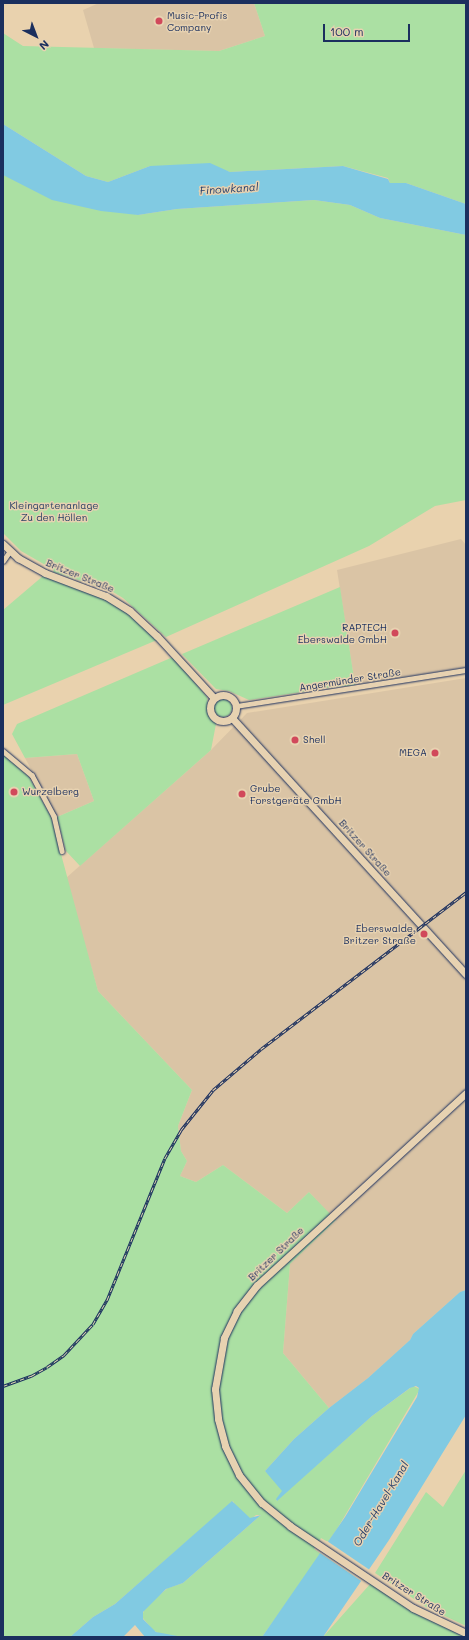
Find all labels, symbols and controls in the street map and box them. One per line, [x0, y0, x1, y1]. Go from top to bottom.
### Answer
place label: Music-Profis Company [167, 9, 227, 32]
north arrow [16, 16, 56, 56]
marker: Music-Profis Company [154, 16, 164, 26]
scale bar [325, 16, 412, 42]
text: 100 m [330, 23, 364, 39]
text: N [36, 37, 52, 54]
water label: Finowkanal [199, 180, 259, 198]
park label: Kleingartenanlage Zu den Höllen [9, 499, 99, 522]
street label: Britzer Straße [44, 557, 116, 595]
place label: RAPTECH Eberswalde GmbH [298, 621, 387, 644]
marker: RAPTECH Eberswalde GmbH [390, 628, 400, 638]
street label: Angermünder Straße [298, 666, 402, 694]
place label: Shell [303, 734, 325, 746]
marker: Shell [290, 735, 300, 745]
place label: MEGA [399, 747, 427, 759]
marker: MEGA [430, 748, 440, 758]
place label: Grube Forstgeräte GmbH [250, 782, 342, 806]
place label: Wurzelberg [22, 786, 79, 798]
marker: Wurzelberg [9, 787, 19, 797]
marker: Grube Forstgeräte GmbH [237, 789, 247, 799]
street label: Britzer Straße [336, 817, 394, 879]
place label: Eberswalde, Britzer Straße [344, 922, 416, 946]
marker: Eberswalde, Britzer Straße [419, 929, 429, 939]
street label: Britzer Straße [246, 1225, 306, 1283]
water label: Oder-Havel-Kanal [350, 1459, 412, 1549]
street label: Britzer Straße [380, 1570, 448, 1618]

